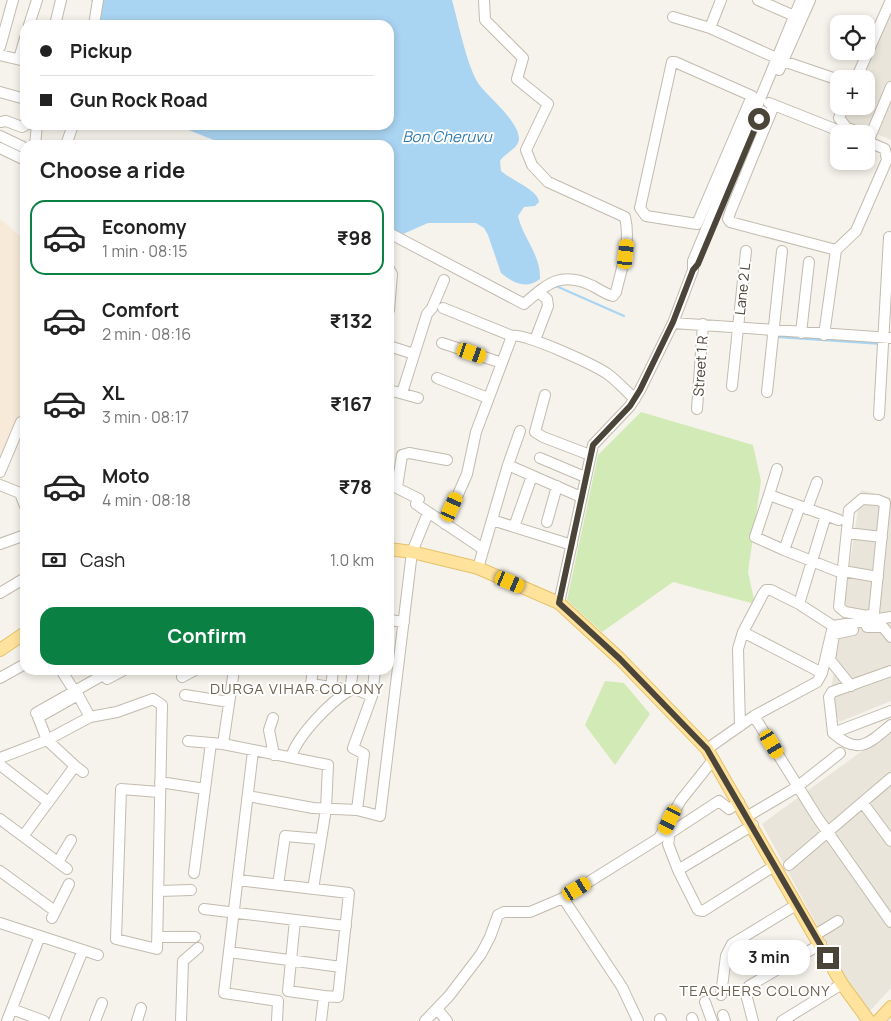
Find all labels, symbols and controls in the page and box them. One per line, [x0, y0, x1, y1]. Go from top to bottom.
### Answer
map controls [830, 15, 875, 170]
button: locate [830, 15, 875, 60]
text: Pickup [70, 38, 132, 64]
button: + [830, 70, 875, 115]
text: Gun Rock Road [70, 87, 208, 113]
route start [748, 108, 770, 130]
button: − [830, 125, 875, 170]
water label: Bon Cheruvu [402, 126, 493, 147]
text: Choose a ride [40, 155, 185, 185]
text: Economy [102, 214, 186, 240]
icon: car [42, 215, 87, 260]
text: ₹98 [337, 225, 372, 251]
car [616, 238, 635, 270]
text: 1 min · 08:15 [102, 240, 188, 262]
street label: Lane 2 L [730, 262, 754, 316]
text: Comfort [102, 297, 179, 323]
icon: car [42, 298, 87, 343]
text: ₹132 [330, 308, 372, 334]
text: 2 min · 08:16 [102, 323, 191, 345]
street label: Street 1 R [688, 335, 712, 397]
car [455, 341, 488, 365]
text: XL [102, 380, 125, 406]
icon: car [42, 381, 87, 426]
text: ₹167 [330, 391, 372, 417]
text: 3 min · 08:17 [102, 406, 189, 428]
text: Moto [102, 463, 149, 489]
icon: car [42, 464, 87, 509]
text: ₹78 [338, 474, 372, 500]
text: 4 min · 08:18 [102, 489, 191, 511]
car [439, 490, 464, 524]
icon: cash [40, 546, 68, 574]
text: Cash [80, 547, 125, 573]
text: 1.0 km [330, 549, 374, 571]
car [493, 569, 526, 595]
button: Confirm [40, 607, 374, 665]
district label: DURGA VIHAR COLONY [210, 678, 384, 699]
car [757, 727, 786, 761]
car [656, 803, 683, 837]
car [560, 875, 593, 903]
callout: 3 min [728, 940, 810, 976]
text: 3 min [748, 946, 790, 968]
route end [817, 947, 839, 969]
district label: TEACHERS COLONY [679, 980, 831, 1001]

